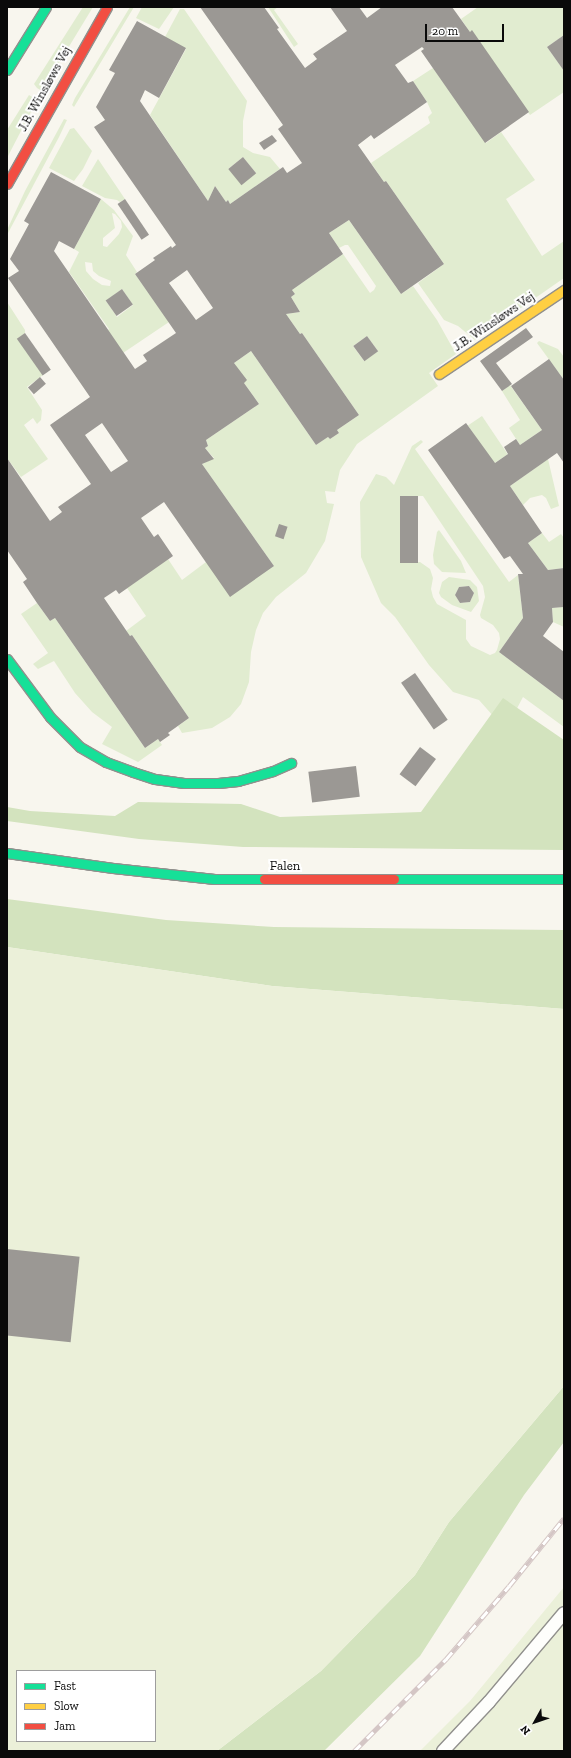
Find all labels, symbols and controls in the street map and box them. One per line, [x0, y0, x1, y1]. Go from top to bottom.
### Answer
scale bar [427, 16, 506, 42]
text: 20 m [432, 24, 458, 38]
street label: J.B. Winsløws Vej [15, 43, 75, 135]
street label: J.B. Winsløws Vej [450, 289, 538, 355]
street label: Falen [270, 858, 300, 874]
legend [16, 1670, 156, 1742]
text: Fast [54, 1679, 76, 1693]
text: Slow [54, 1699, 79, 1713]
north arrow [515, 1702, 555, 1742]
text: Jam [54, 1719, 75, 1733]
text: N [518, 1723, 533, 1737]

